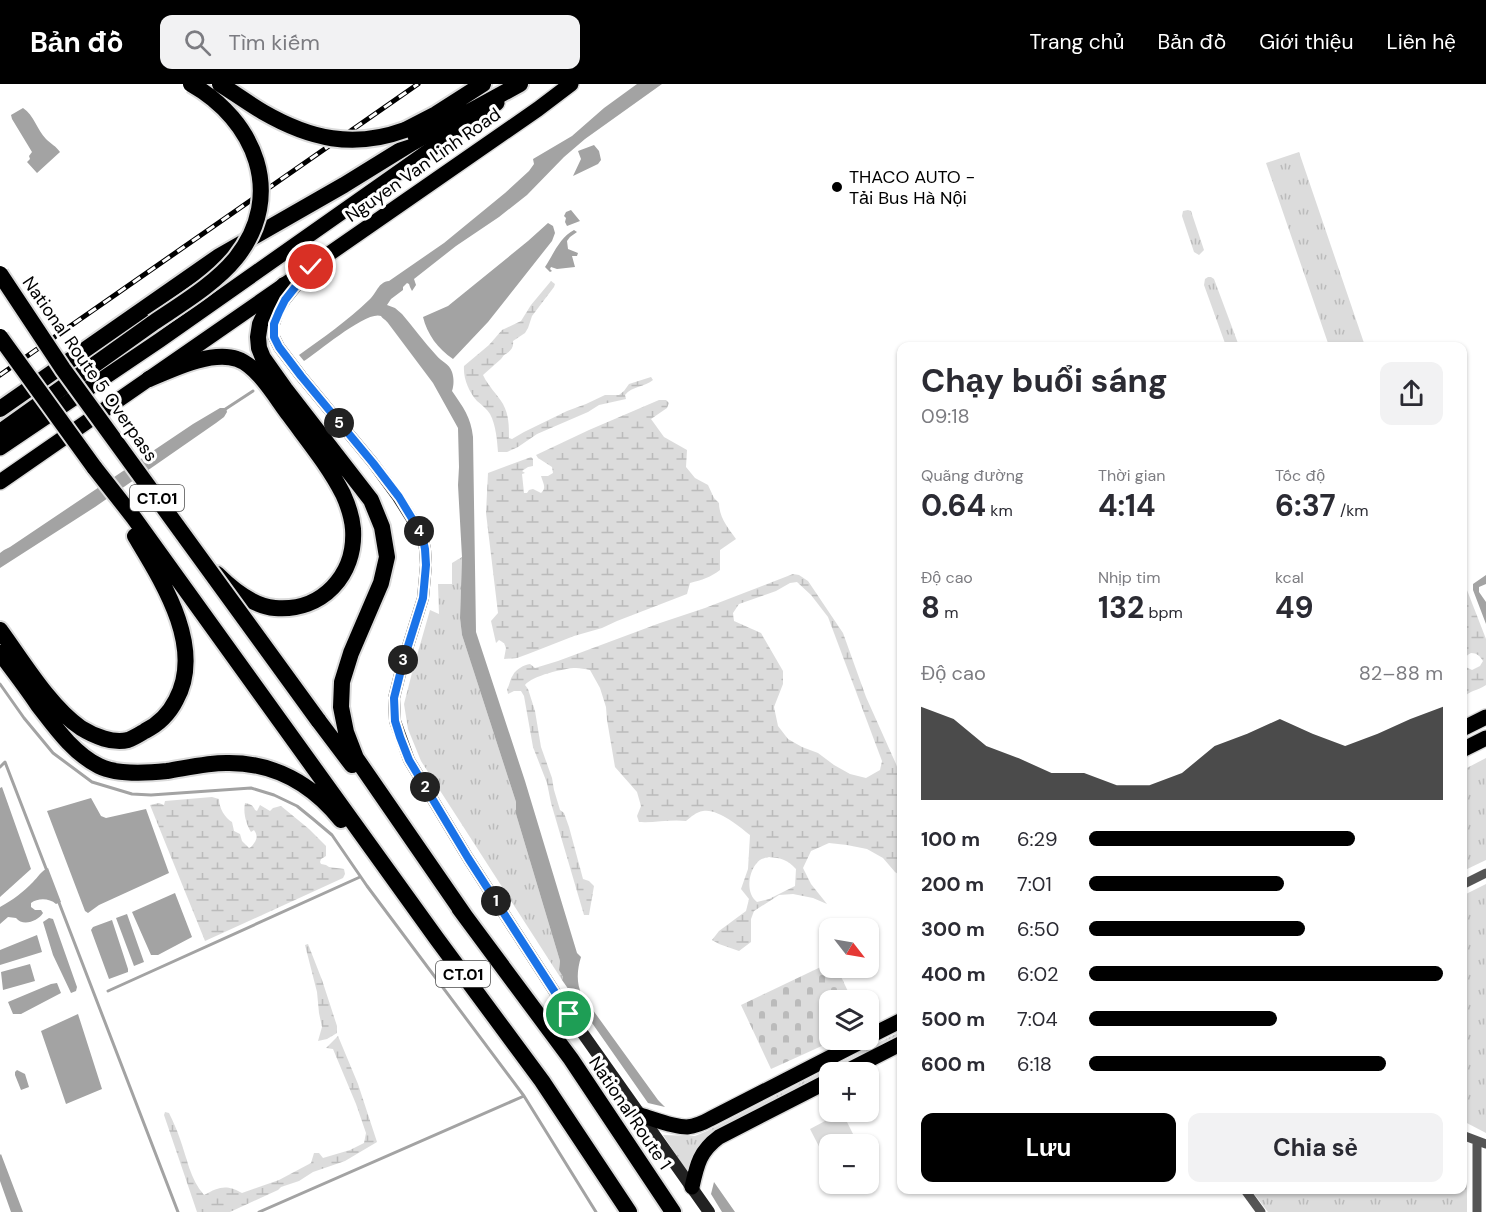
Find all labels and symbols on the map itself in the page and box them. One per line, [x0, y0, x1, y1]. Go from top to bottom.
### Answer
street label: Nguyen Van Linh Road [341, 102, 505, 228]
place label: THACO AUTO - Tải Bus Hà Nội [849, 165, 975, 210]
marker: THACO AUTO - Tải Bus Hà Nội [830, 180, 844, 194]
pin [285, 241, 336, 292]
street label: National Route 5 Overpass [17, 272, 163, 466]
pin: 5 [324, 408, 354, 438]
road number: CT.01 [130, 485, 184, 511]
pin: 4 [404, 516, 434, 546]
pin: 3 [388, 645, 418, 675]
pin: 2 [410, 772, 440, 802]
pin: 1 [481, 886, 511, 916]
north arrow [819, 918, 879, 978]
road number: CT.01 [436, 961, 490, 987]
pin [543, 988, 594, 1039]
street label: National Route 1 [583, 1052, 677, 1174]

